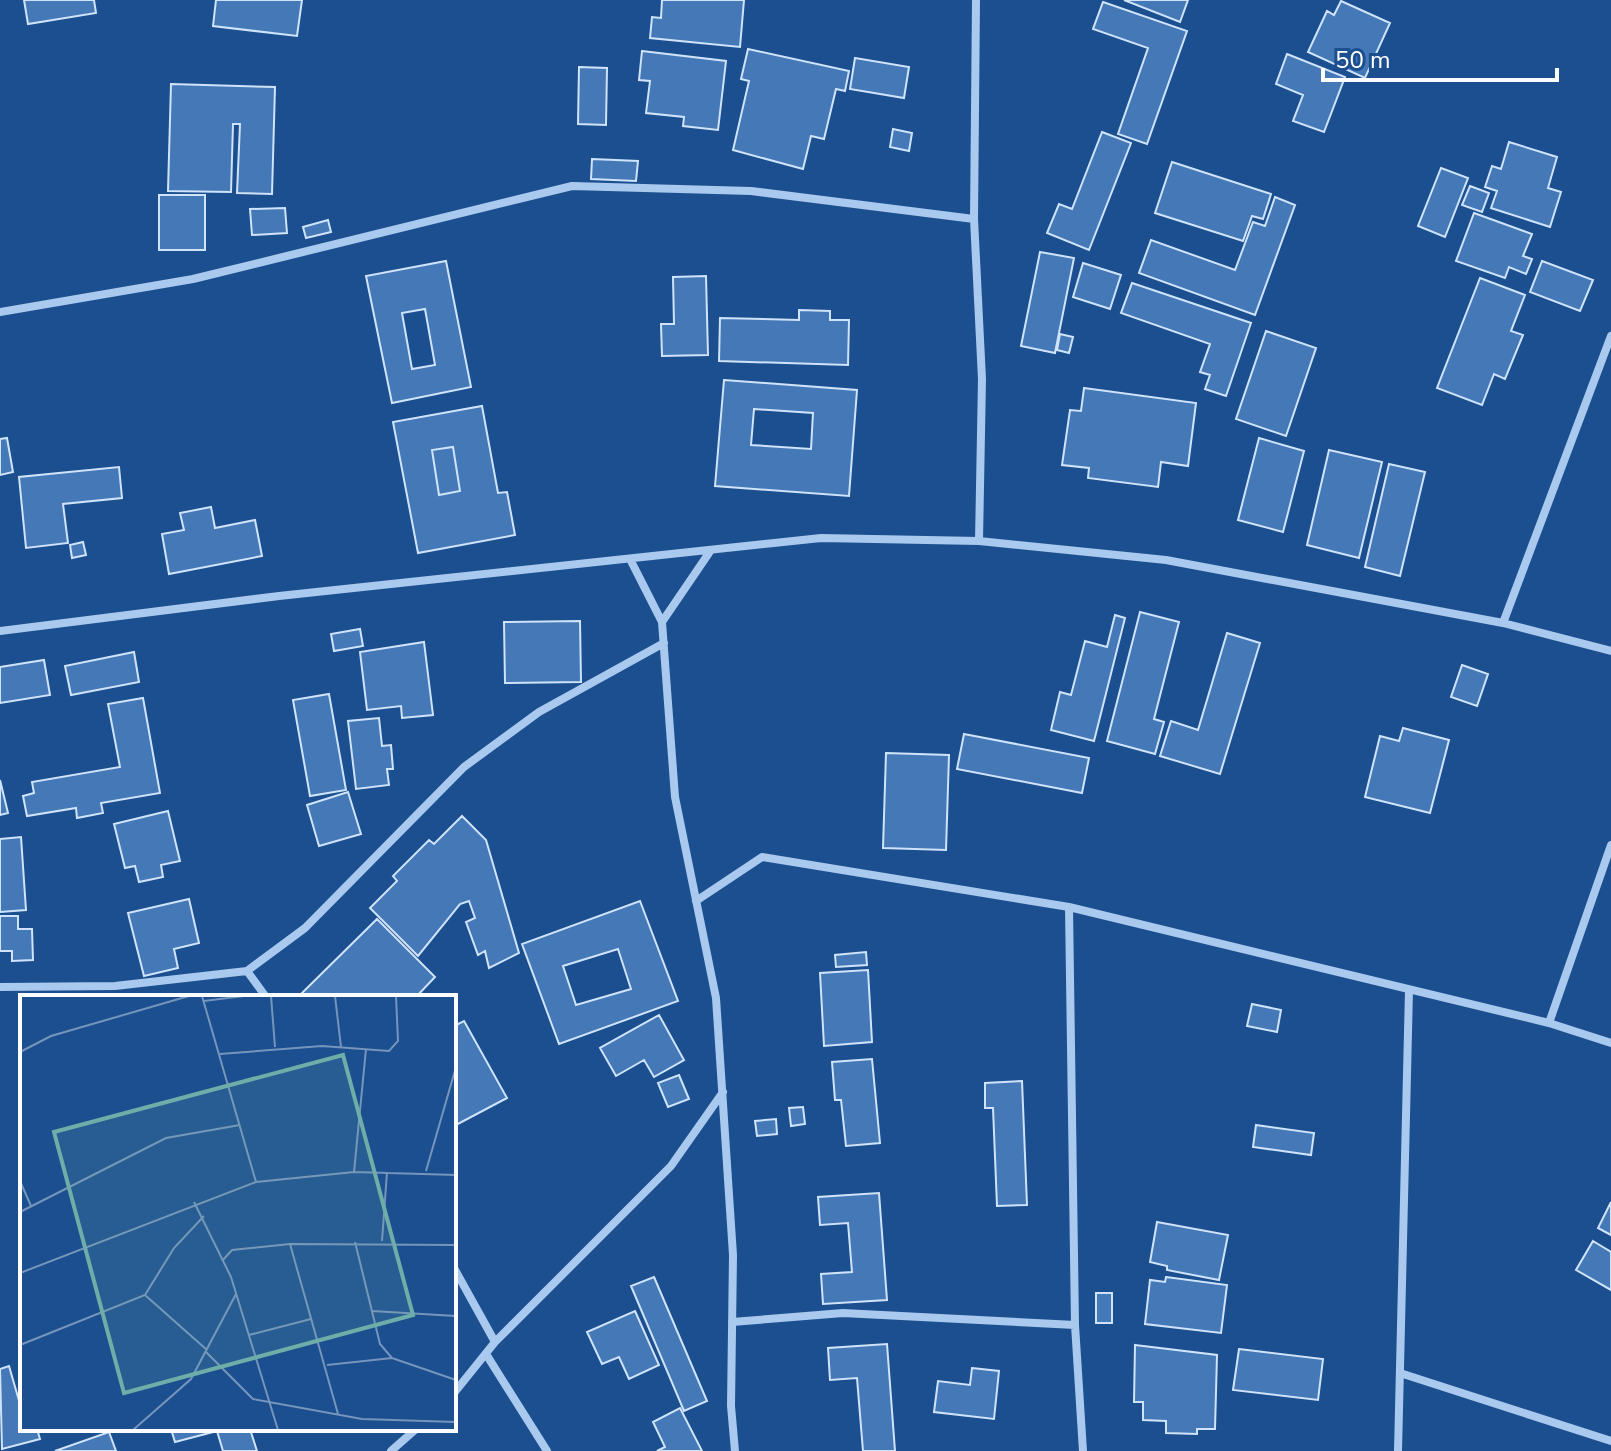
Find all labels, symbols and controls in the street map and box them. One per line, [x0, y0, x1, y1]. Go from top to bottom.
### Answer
scale bar [1323, 32, 1557, 82]
text: 50 m [1335, 44, 1391, 76]
inset map [20, 995, 456, 1431]

